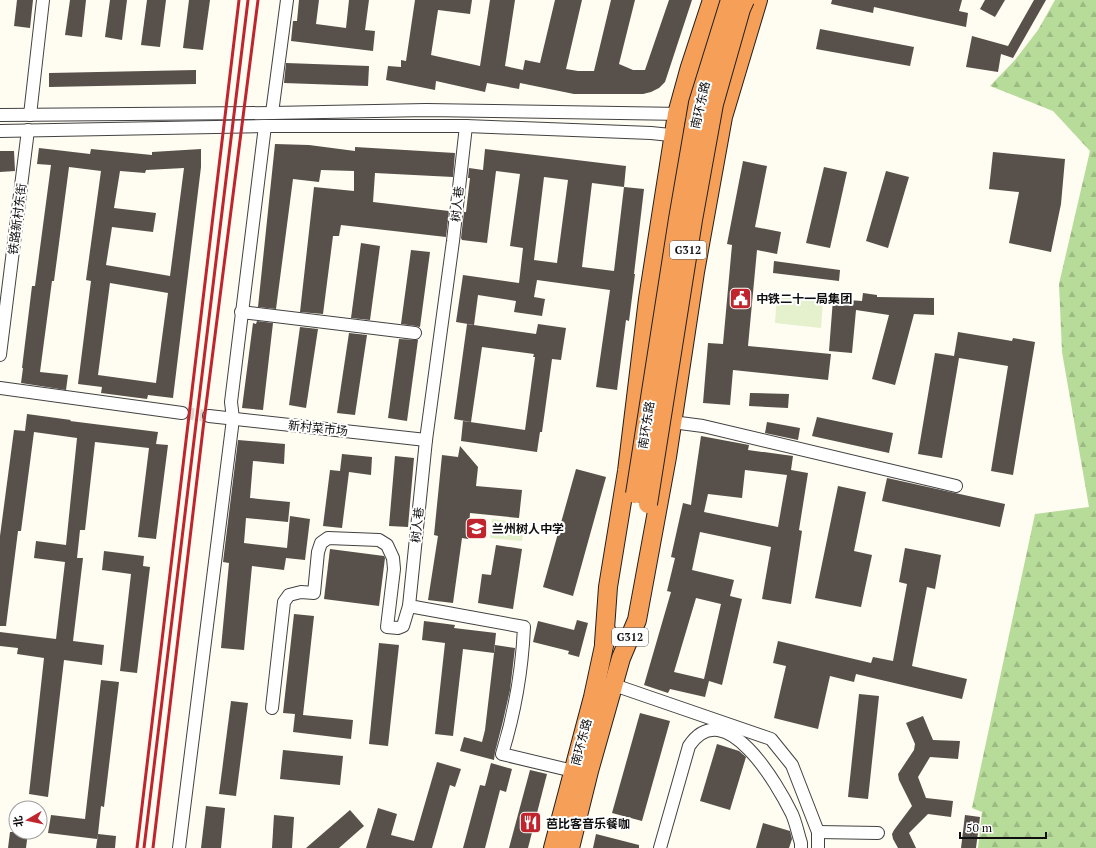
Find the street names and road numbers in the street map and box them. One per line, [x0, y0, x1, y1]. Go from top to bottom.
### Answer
street label: 南环东路 [687, 80, 713, 130]
street label: 铁路新村东街 [5, 182, 29, 256]
street label: 树人巷 [448, 185, 466, 223]
road number: G312 [670, 241, 706, 259]
street label: 南环东路 [635, 400, 657, 450]
street label: 新村菜市场 [287, 417, 349, 439]
street label: 树人巷 [408, 506, 426, 544]
road number: G312 [612, 628, 648, 646]
street label: 南环东路 [568, 717, 594, 767]

